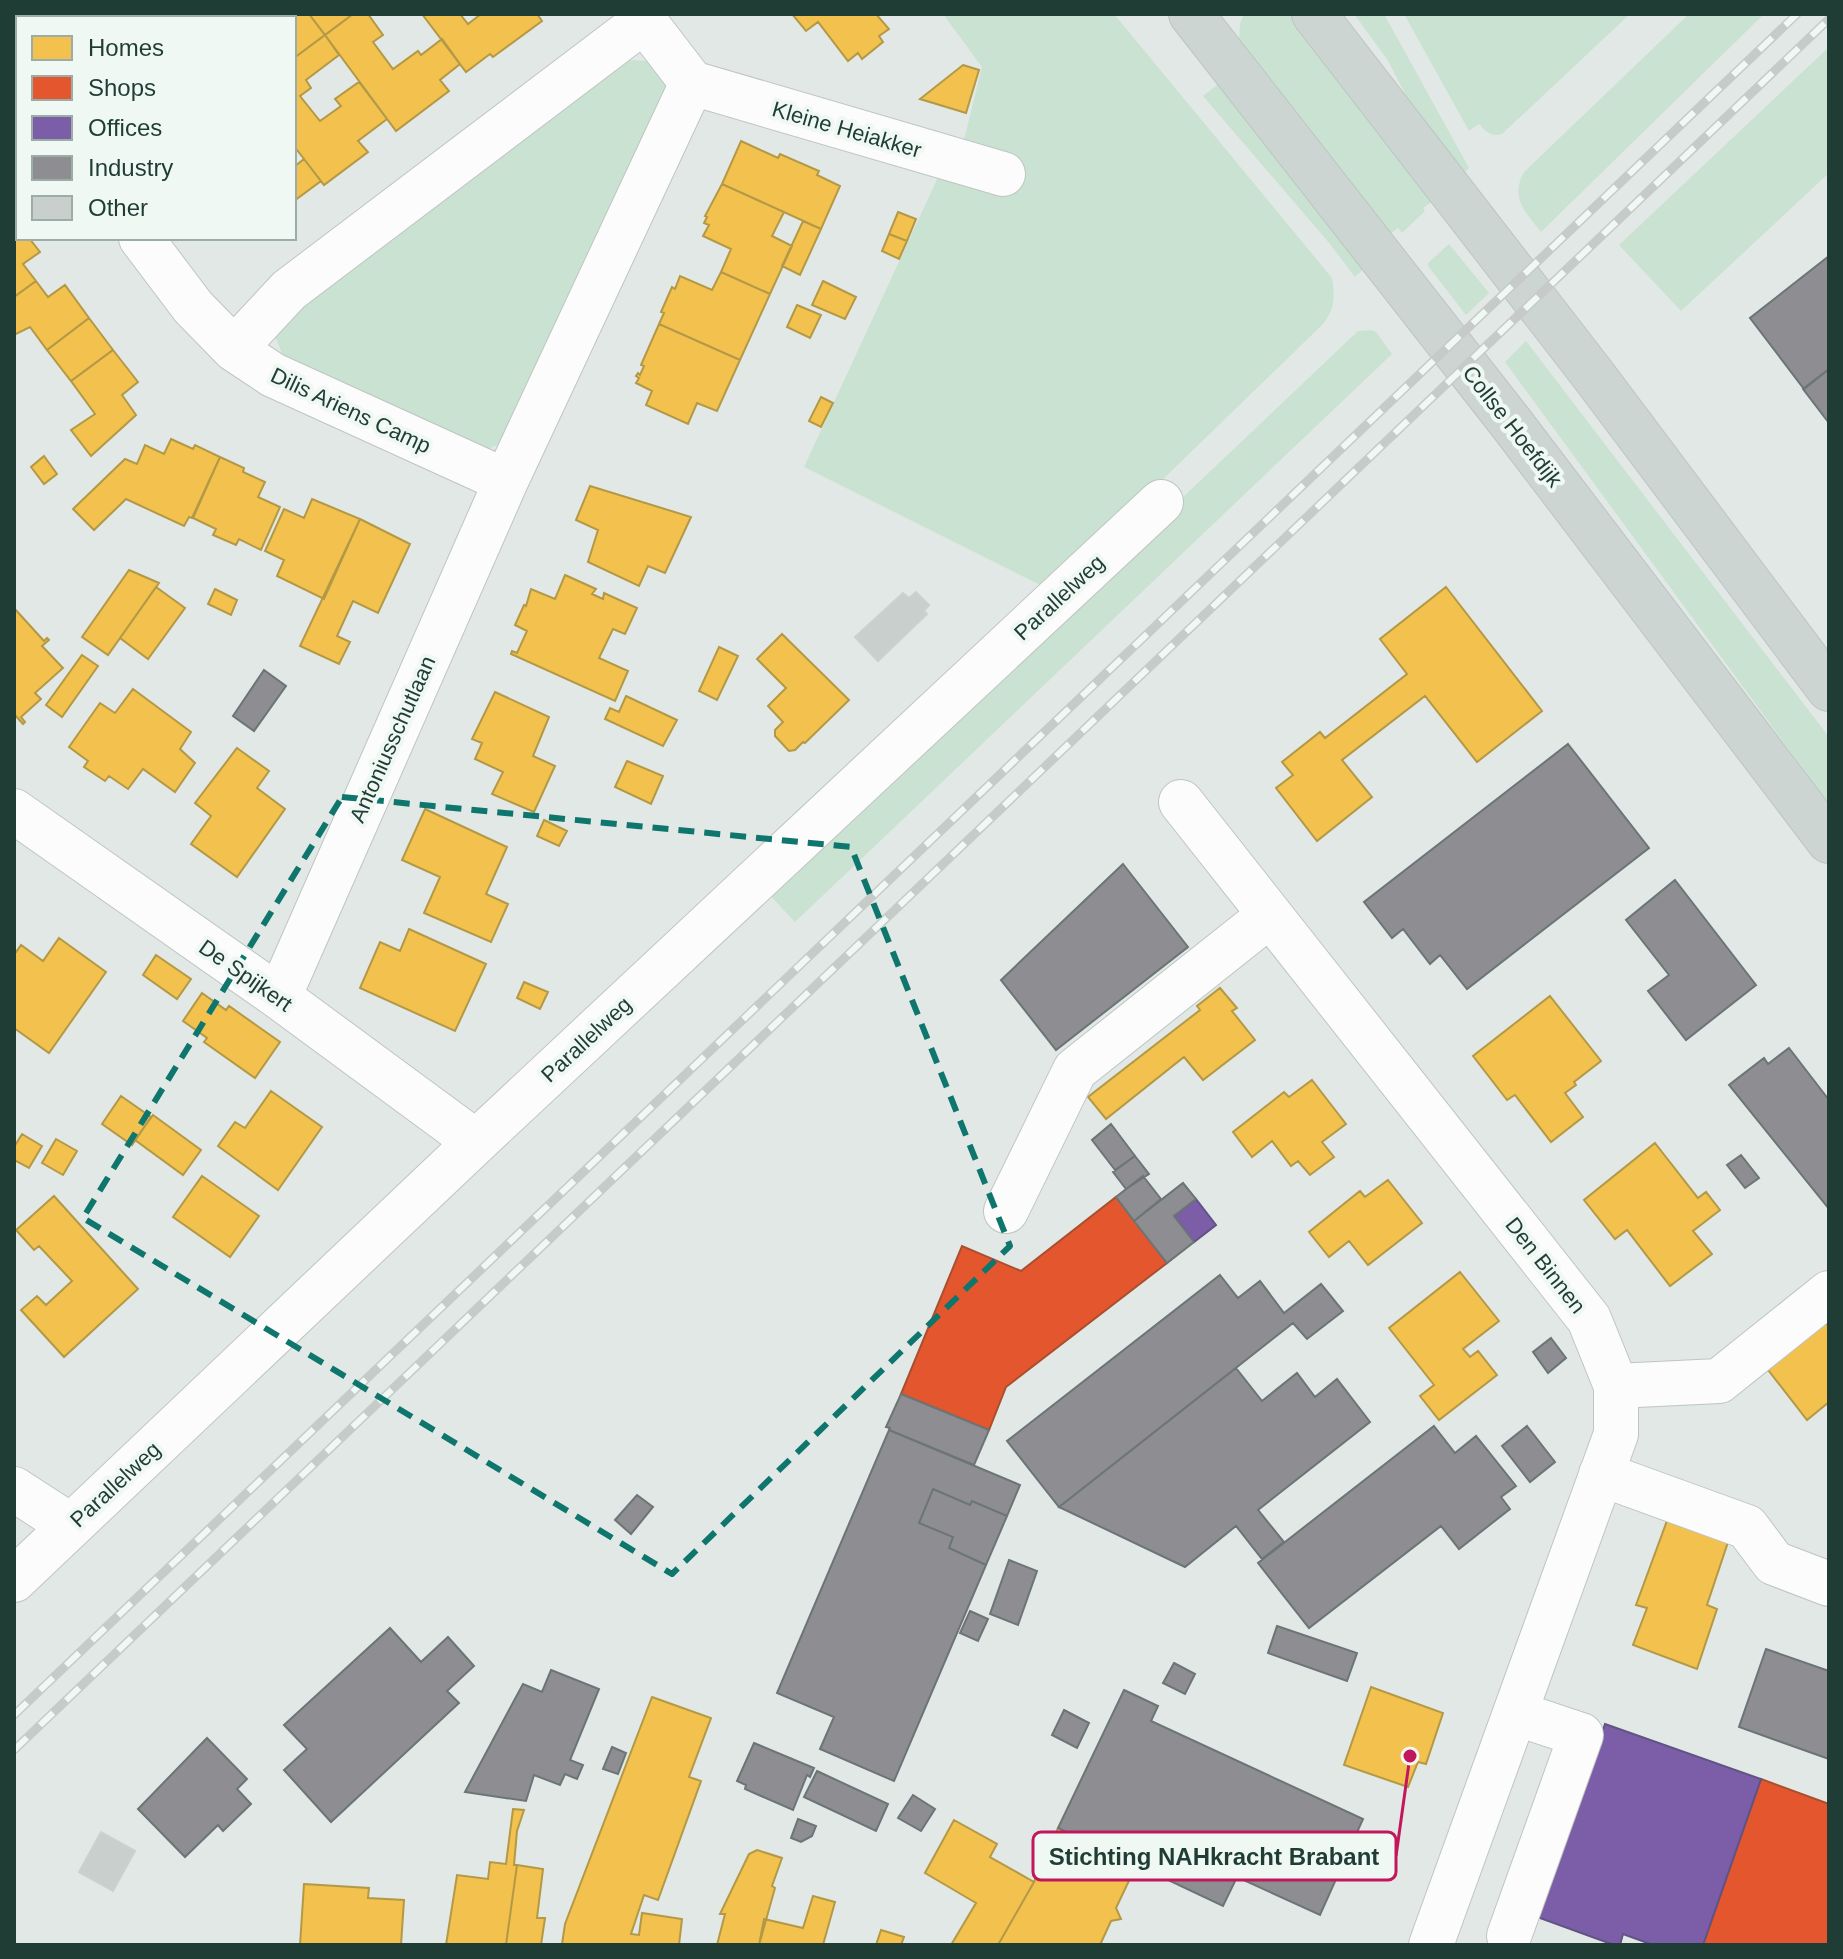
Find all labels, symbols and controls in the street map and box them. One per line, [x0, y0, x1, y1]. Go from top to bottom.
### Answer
legend [16, 16, 296, 240]
text: Homes [88, 34, 164, 61]
text: Shops [88, 74, 156, 101]
street label: Kleine Heiakker [769, 96, 924, 163]
text: Offices [88, 114, 162, 141]
text: Industry [88, 154, 173, 181]
text: Other [88, 194, 148, 221]
street label: Collse Hoefdijk [1458, 361, 1568, 493]
street label: Dilis Ariens Camp [267, 362, 435, 458]
street label: Parallelweg [1009, 549, 1109, 645]
street label: Antoniusschutlaan [344, 652, 440, 826]
street label: De Spijkert [194, 934, 297, 1017]
street label: Parallelweg [536, 991, 636, 1087]
street label: Den Binnen [1500, 1212, 1591, 1318]
street label: Parallelweg [65, 1436, 165, 1532]
callout: Stichting NAHkracht Brabant [1033, 1832, 1396, 1880]
text: Stichting NAHkracht Brabant [1049, 1843, 1379, 1870]

